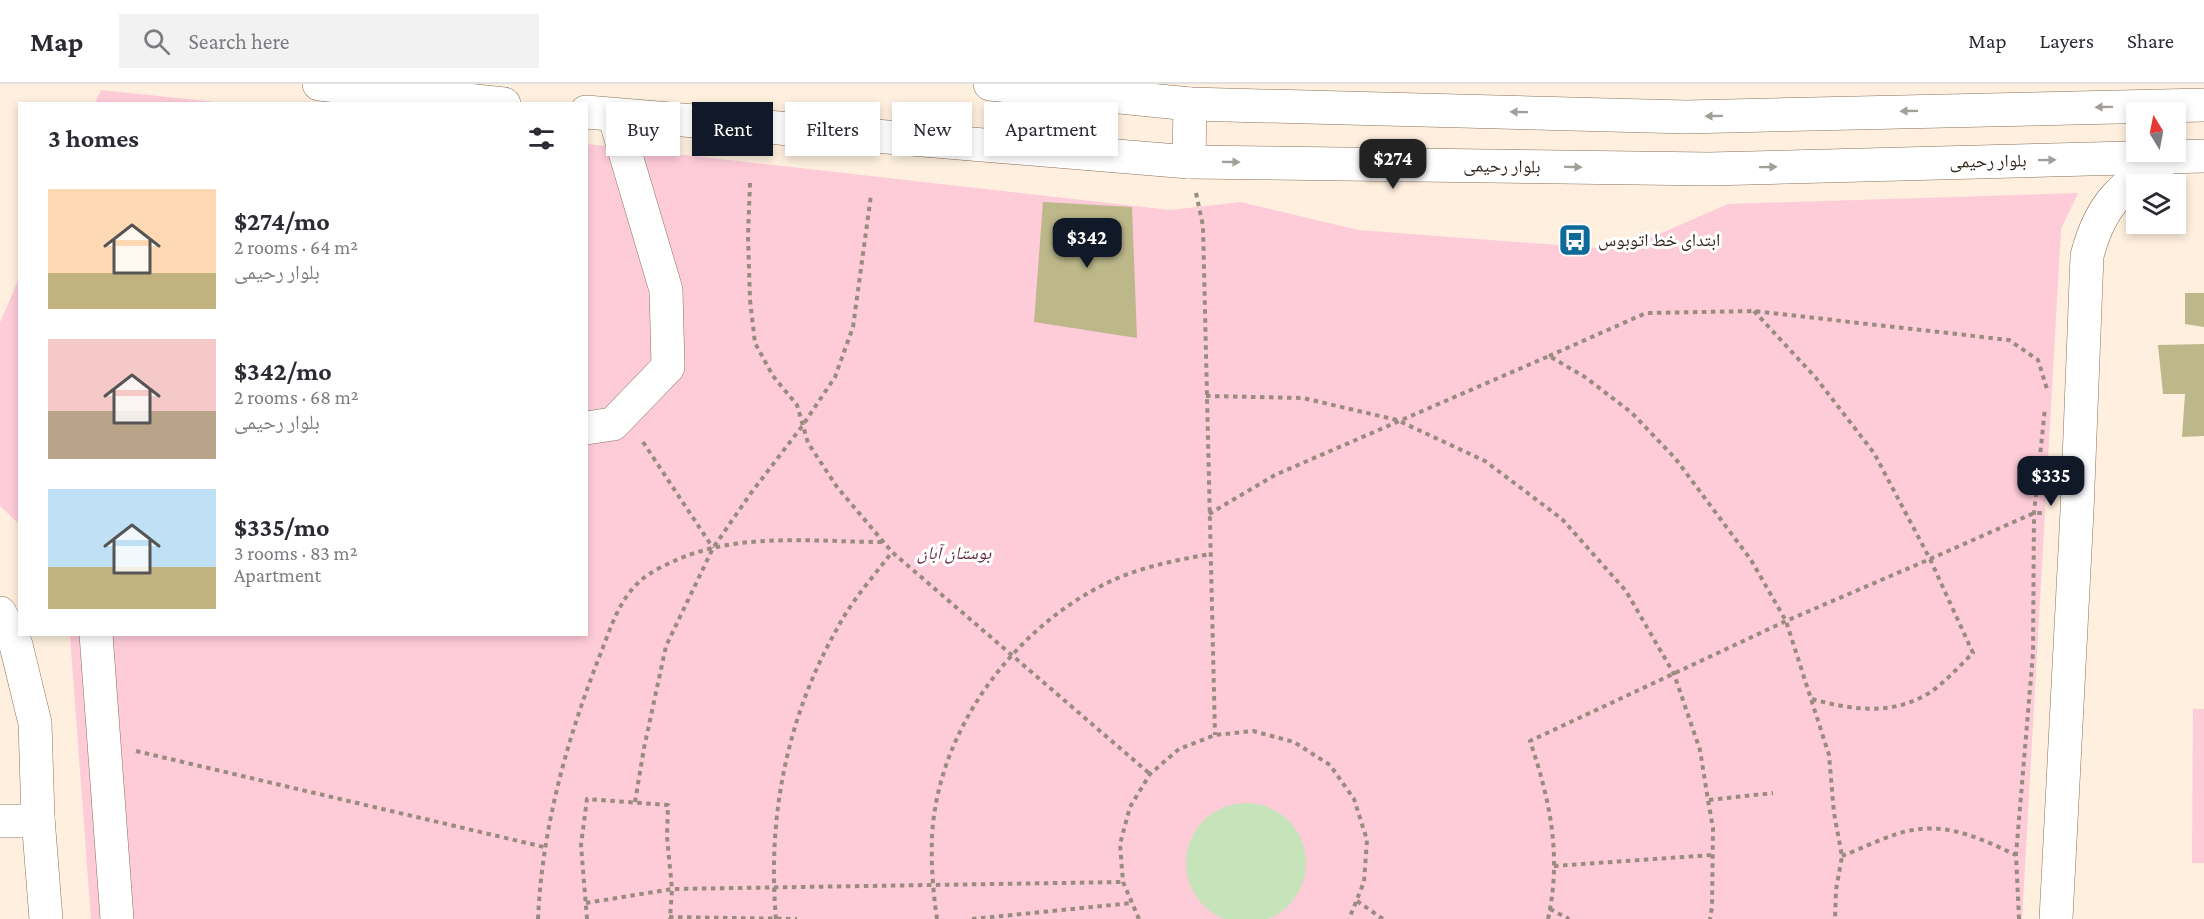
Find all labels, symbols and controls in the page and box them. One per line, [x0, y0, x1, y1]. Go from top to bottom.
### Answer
search box [119, 14, 539, 68]
icon: search [140, 25, 173, 58]
text: Map [30, 26, 83, 57]
text: Search here [188, 29, 289, 54]
text: Map [1968, 29, 2007, 53]
text: Layers [2040, 29, 2094, 53]
text: Share [2127, 29, 2174, 53]
chip: Buy [606, 102, 680, 156]
chip: Rent [692, 102, 773, 156]
chip: Filters [785, 102, 880, 156]
chip: New [892, 102, 972, 156]
chip: Apartment [984, 102, 1118, 156]
one-way arrow [2094, 102, 2113, 112]
north arrow [2126, 102, 2186, 162]
map controls [2126, 102, 2186, 234]
one-way arrow [1899, 106, 1918, 116]
one-way arrow [1509, 108, 1528, 117]
one-way arrow [1704, 111, 1723, 121]
icon: filters [525, 122, 558, 155]
text: 3 homes [48, 124, 139, 153]
pin: $274 [1357, 139, 1429, 190]
text: $274 [1373, 147, 1413, 169]
street label: بلوار رحیمی [1949, 150, 2027, 173]
street label: بلوار رحیمی [1463, 155, 1541, 178]
one-way arrow [2037, 155, 2056, 165]
one-way arrow [1221, 157, 1240, 167]
one-way arrow [1563, 162, 1582, 172]
one-way arrow [1758, 162, 1777, 172]
button: layers [2126, 174, 2186, 234]
text: $274/mo [234, 207, 330, 236]
icon: home [96, 213, 168, 285]
pin: $342 [1051, 218, 1123, 269]
bus stop icon: ابتدای خط اتوبوس [1557, 222, 1593, 258]
text: $342 [1067, 226, 1107, 248]
place label: ابتدای خط اتوبوس [1598, 230, 1720, 251]
text: 2 rooms · 64 m² [234, 236, 358, 258]
text: بلوار رحیمی [234, 261, 320, 283]
text: $342/mo [234, 357, 332, 386]
icon: home [96, 363, 168, 435]
text: 2 rooms · 68 m² [234, 386, 359, 408]
text: بلوار رحیمی [234, 411, 320, 433]
pin: $335 [2015, 456, 2087, 507]
text: $335 [2031, 464, 2071, 486]
icon: home [96, 513, 168, 585]
text: $335/mo [234, 513, 329, 542]
text: 3 rooms · 83 m² [234, 542, 357, 564]
park label: بوستان آبان [917, 543, 992, 564]
text: Apartment [234, 564, 321, 586]

